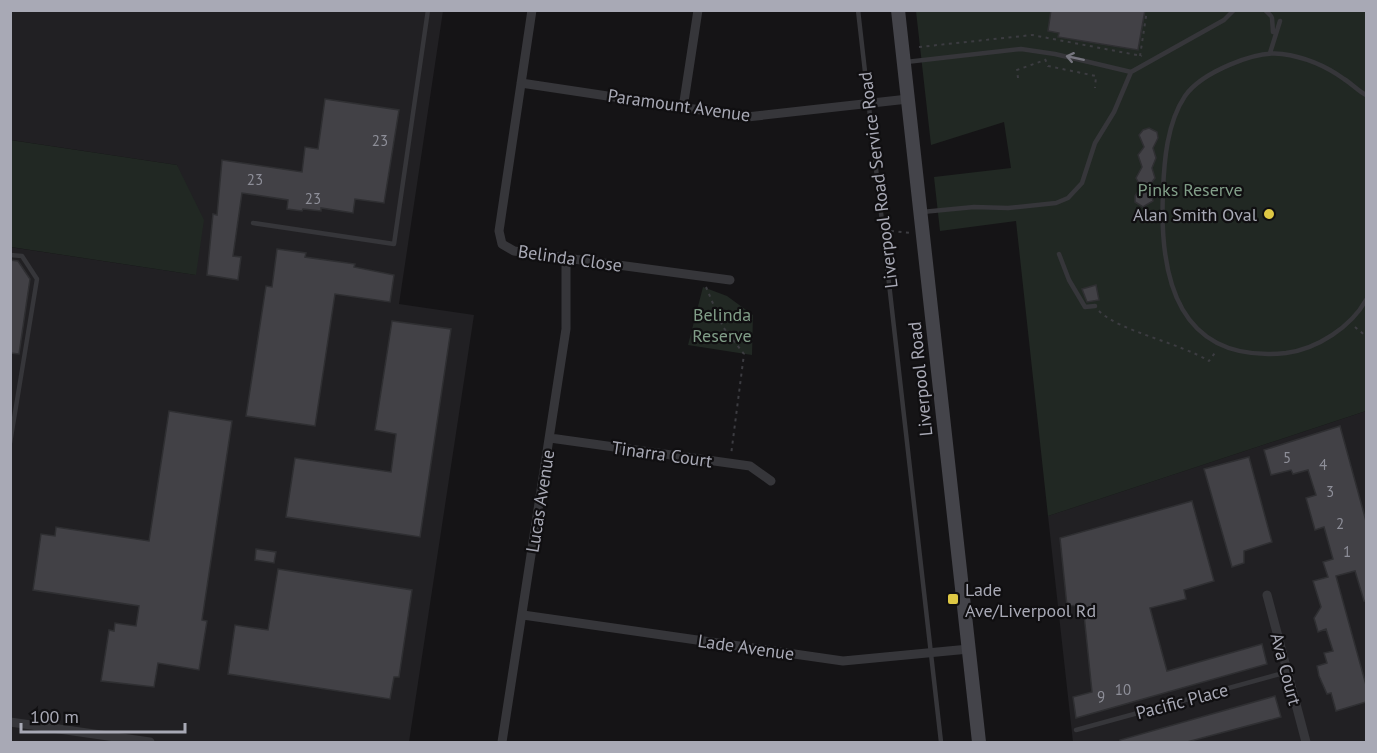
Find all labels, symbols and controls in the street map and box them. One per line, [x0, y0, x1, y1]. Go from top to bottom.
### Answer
one-way arrow [1065, 52, 1085, 63]
street label: Liverpool Road Service Road [853, 70, 903, 290]
street label: Paramount Avenue [606, 84, 752, 126]
house number: 23 [372, 131, 388, 150]
house number: 23 [247, 170, 263, 189]
park label: Pinks Reserve [1137, 178, 1243, 201]
house number: 23 [305, 189, 321, 208]
place label: Alan Smith Oval [1133, 203, 1258, 226]
marker: Alan Smith Oval [1262, 207, 1276, 221]
street label: Belinda Close [516, 239, 624, 277]
park label: Belinda Reserve [692, 303, 752, 347]
street label: Liverpool Road [903, 321, 937, 437]
street label: Tinarra Court [610, 436, 714, 472]
street label: Lucas Avenue [521, 448, 559, 554]
house number: 5 [1283, 448, 1291, 467]
house number: 4 [1319, 455, 1327, 474]
house number: 3 [1326, 482, 1334, 501]
house number: 2 [1336, 514, 1344, 533]
house number: 1 [1343, 542, 1351, 561]
place label: Lade Ave/Liverpool Rd [965, 578, 1096, 622]
marker: Lade Ave/Liverpool Rd [946, 592, 960, 606]
street label: Lade Avenue [696, 629, 796, 665]
street label: Ava Court [1265, 630, 1307, 708]
street label: Pacific Place [1133, 678, 1231, 724]
house number: 10 [1115, 680, 1131, 699]
house number: 9 [1097, 687, 1105, 706]
scale bar [21, 696, 184, 734]
text: 100 m [30, 705, 79, 728]

